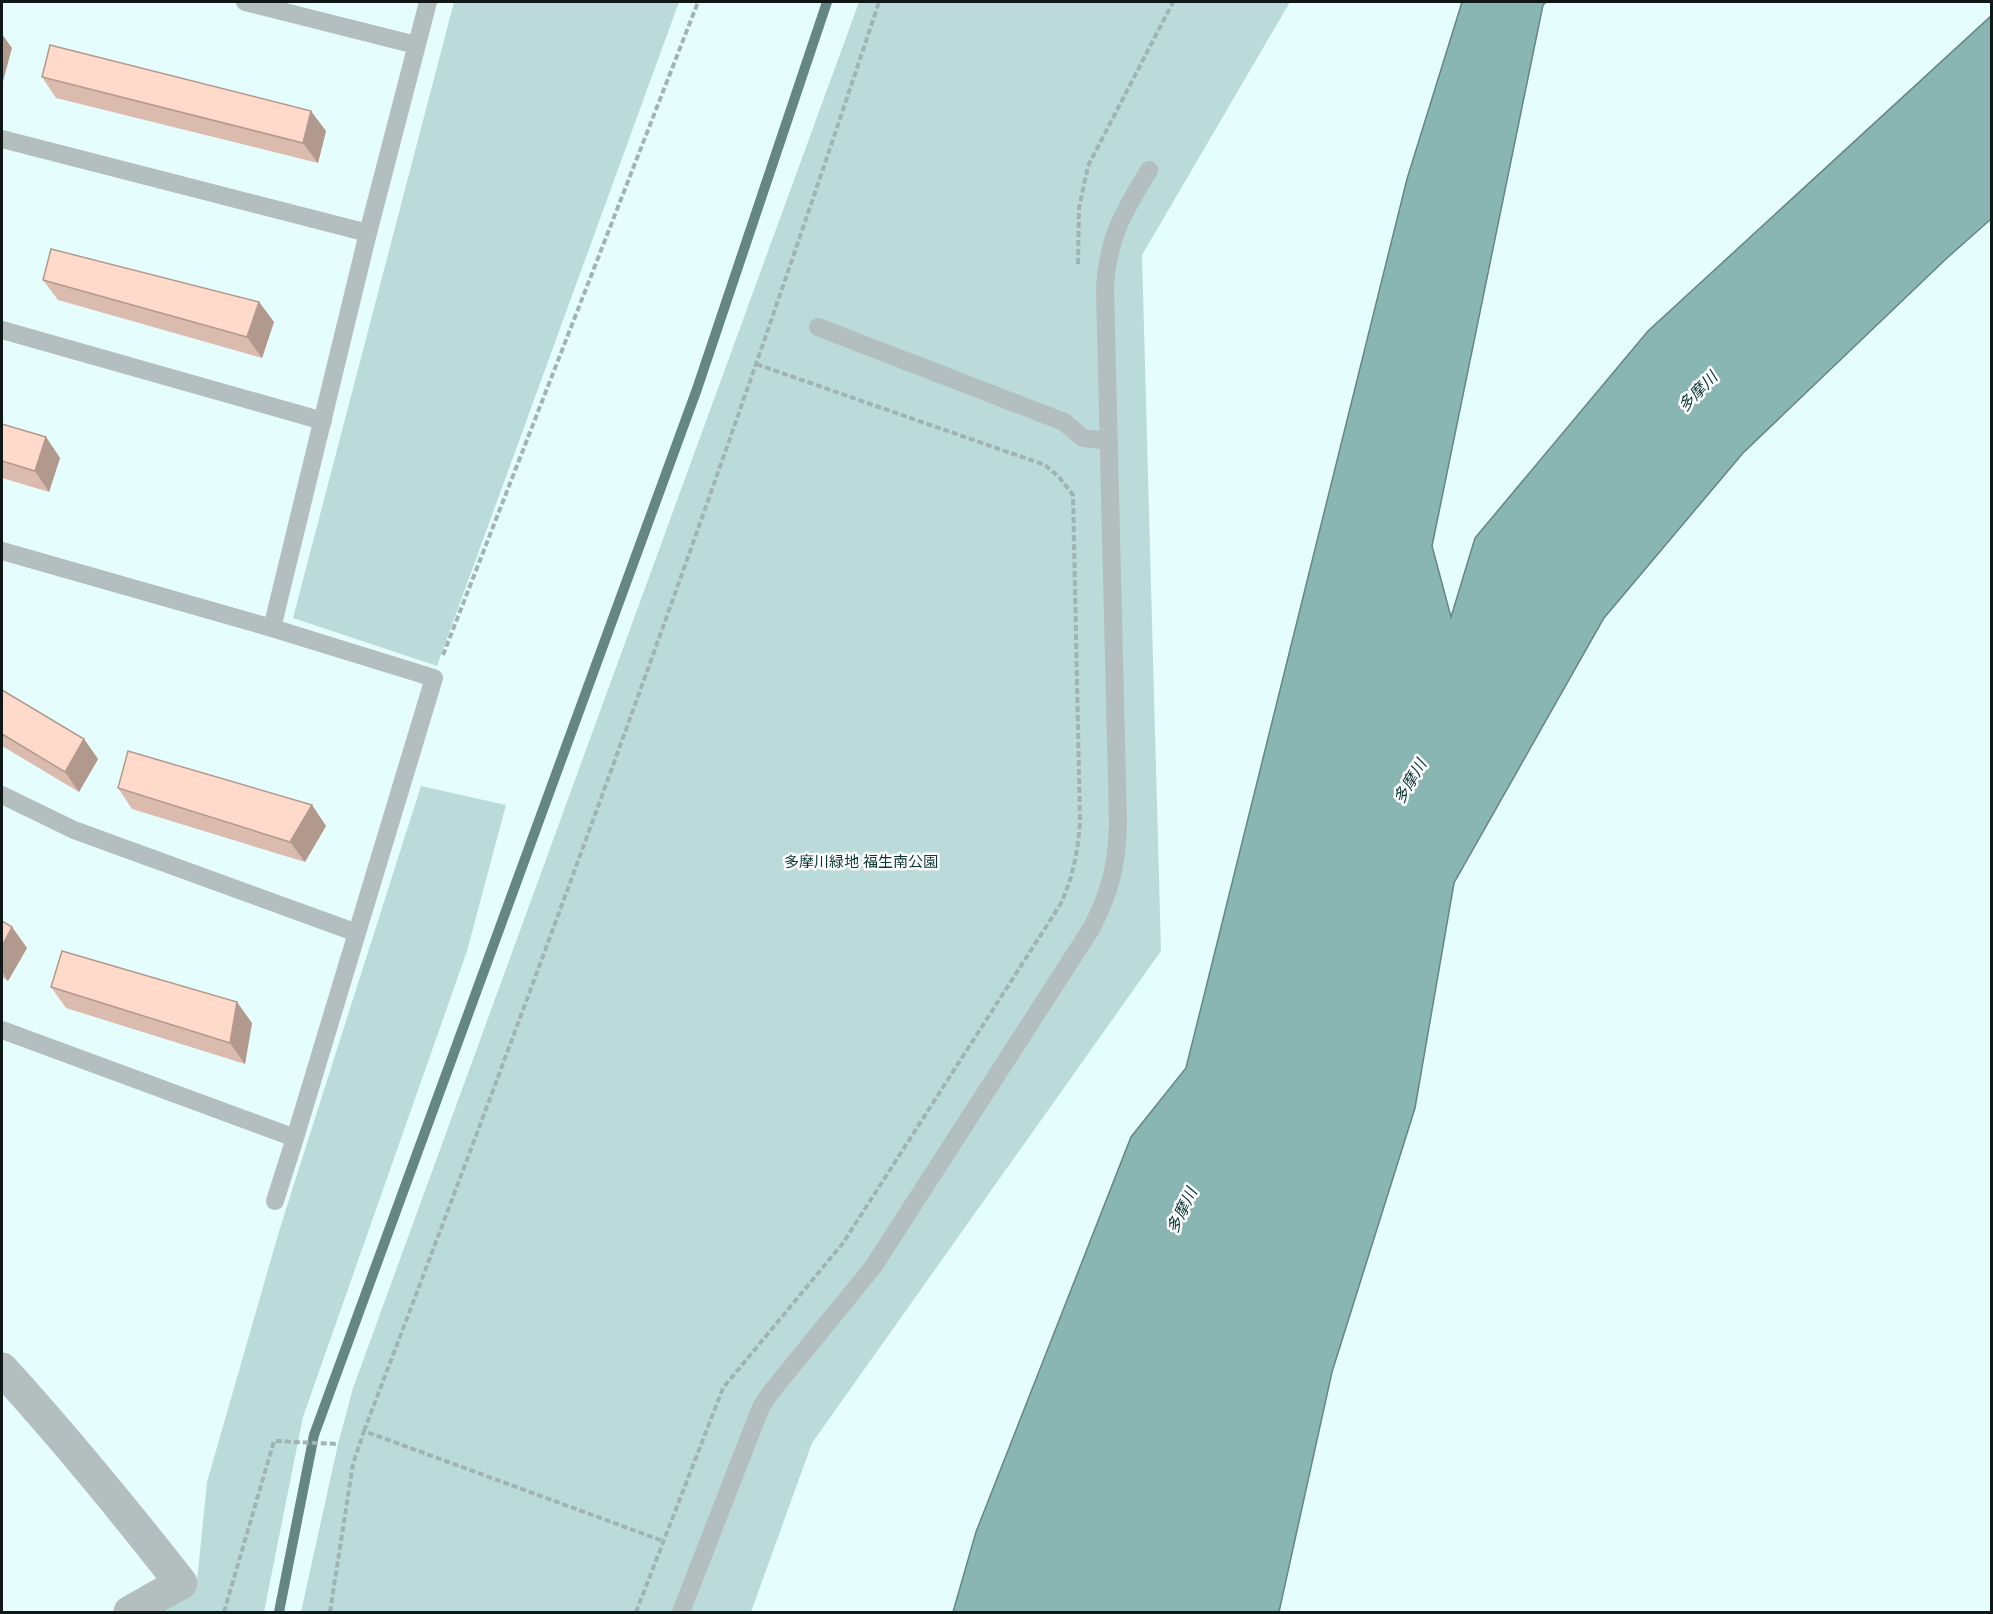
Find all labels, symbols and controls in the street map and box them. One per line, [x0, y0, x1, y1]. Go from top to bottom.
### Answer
water label: 多摩川 [1673, 366, 1722, 415]
water label: 多摩川 [1388, 754, 1431, 806]
park label: 多摩川緑地 福生南公園 [784, 852, 938, 870]
water label: 多摩川 [1162, 1182, 1201, 1236]

